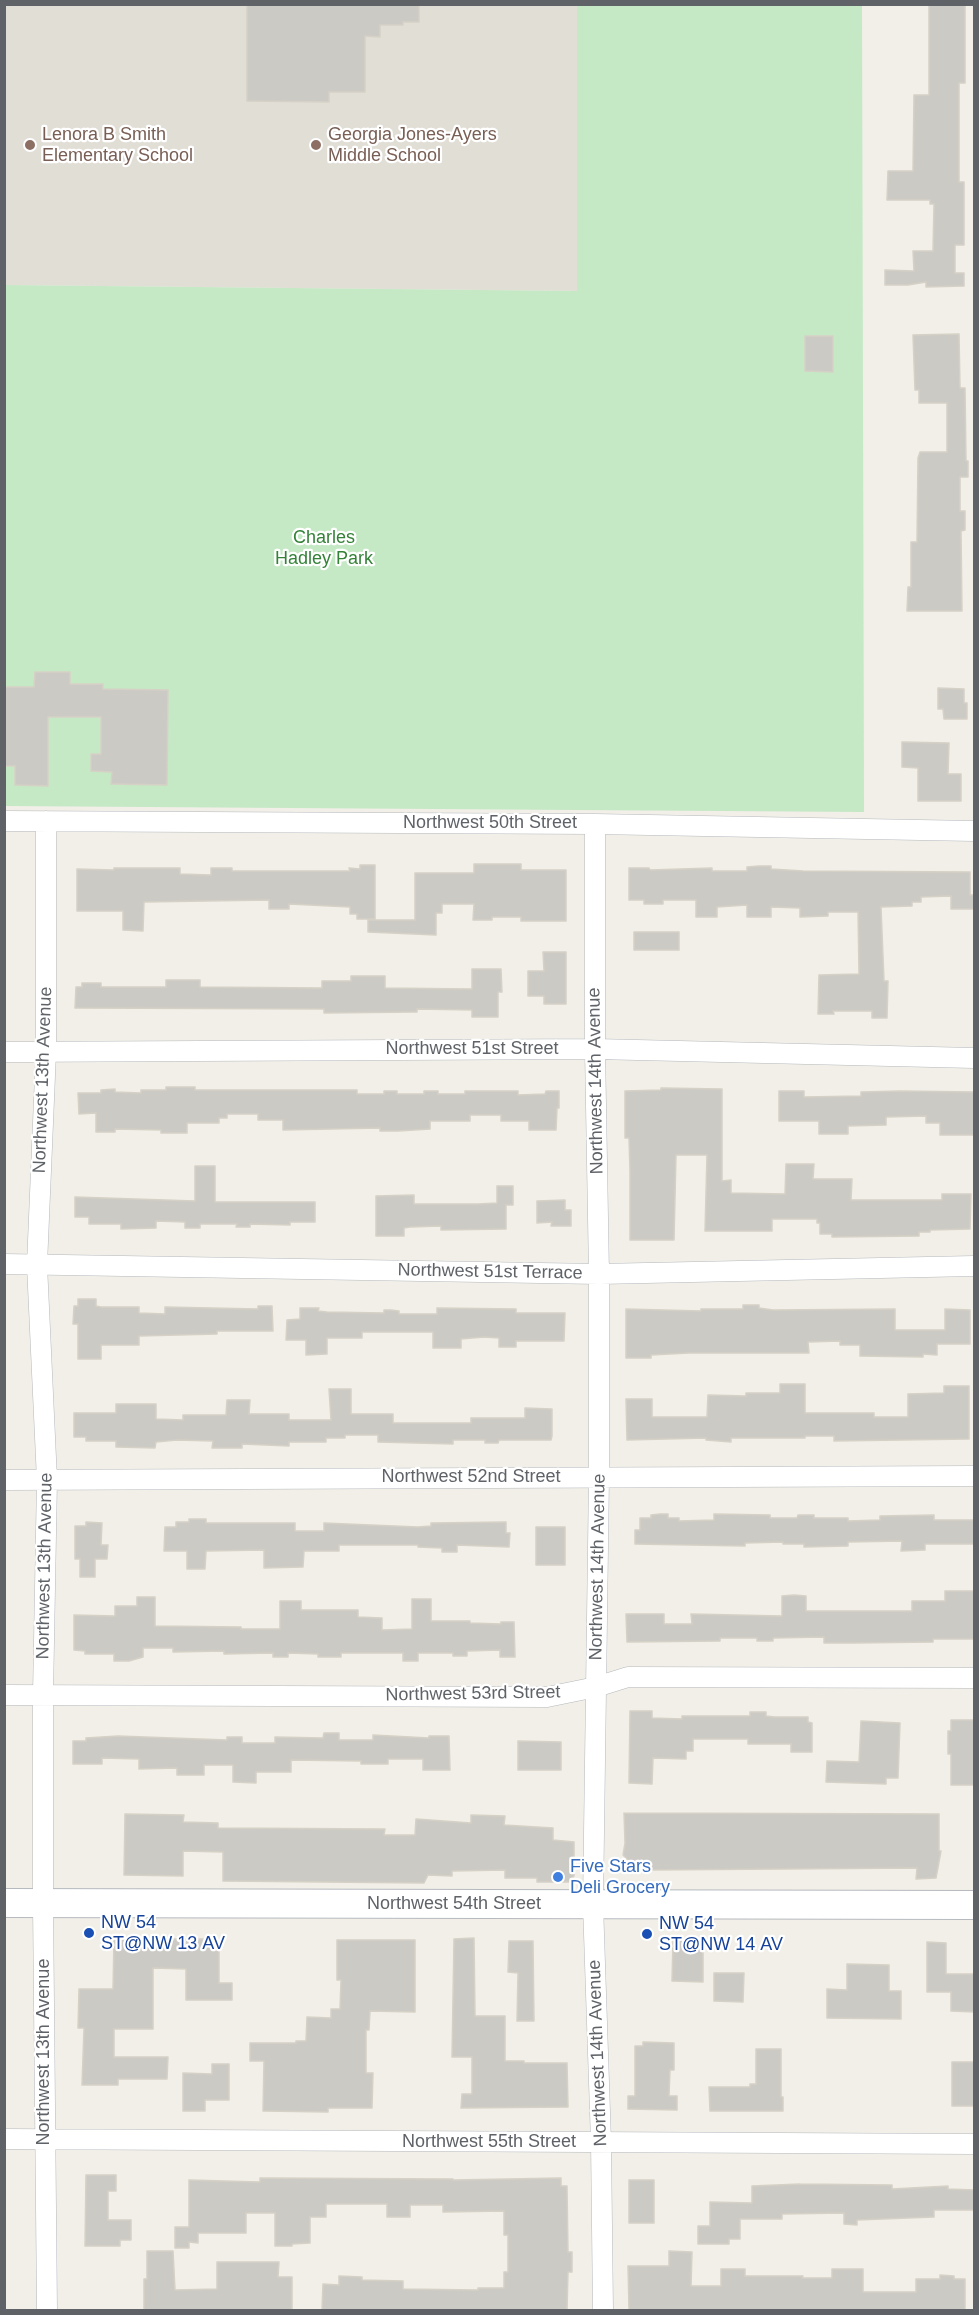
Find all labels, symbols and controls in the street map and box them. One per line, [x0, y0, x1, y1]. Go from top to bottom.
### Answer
place label: Lenora B Smith Elementary School [42, 124, 193, 166]
place label: Georgia Jones-Ayers Middle School [328, 124, 497, 166]
marker: Lenora B Smith Elementary School [23, 138, 37, 152]
marker: Georgia Jones-Ayers Middle School [309, 138, 323, 152]
park label: Charles Hadley Park [275, 527, 373, 570]
street label: Northwest 50th Street [403, 812, 577, 834]
street label: Northwest 13th Avenue [29, 986, 57, 1174]
street label: Northwest 14th Avenue [584, 987, 608, 1175]
street label: Northwest 51st Street [385, 1038, 559, 1060]
street label: Northwest 51st Terrace [397, 1260, 583, 1284]
street label: Northwest 52nd Street [381, 1466, 561, 1488]
street label: Northwest 13th Avenue [33, 1472, 57, 1660]
street label: Northwest 14th Avenue [586, 1473, 610, 1661]
street label: Northwest 53rd Street [385, 1682, 561, 1706]
place label: Five Stars Deli Grocery [570, 1856, 670, 1898]
marker: Five Stars Deli Grocery [551, 1870, 565, 1884]
street label: Northwest 54th Street [367, 1893, 541, 1915]
place label: NW 54 ST@NW 13 AV [101, 1912, 225, 1954]
place label: NW 54 ST@NW 14 AV [659, 1913, 783, 1956]
marker: NW 54 ST@NW 13 AV [82, 1926, 96, 1940]
marker: NW 54 ST@NW 14 AV [640, 1927, 654, 1941]
street label: Northwest 13th Avenue [33, 1959, 55, 2145]
street label: Northwest 14th Avenue [584, 1959, 612, 2147]
street label: Northwest 55th Street [402, 2131, 576, 2153]

